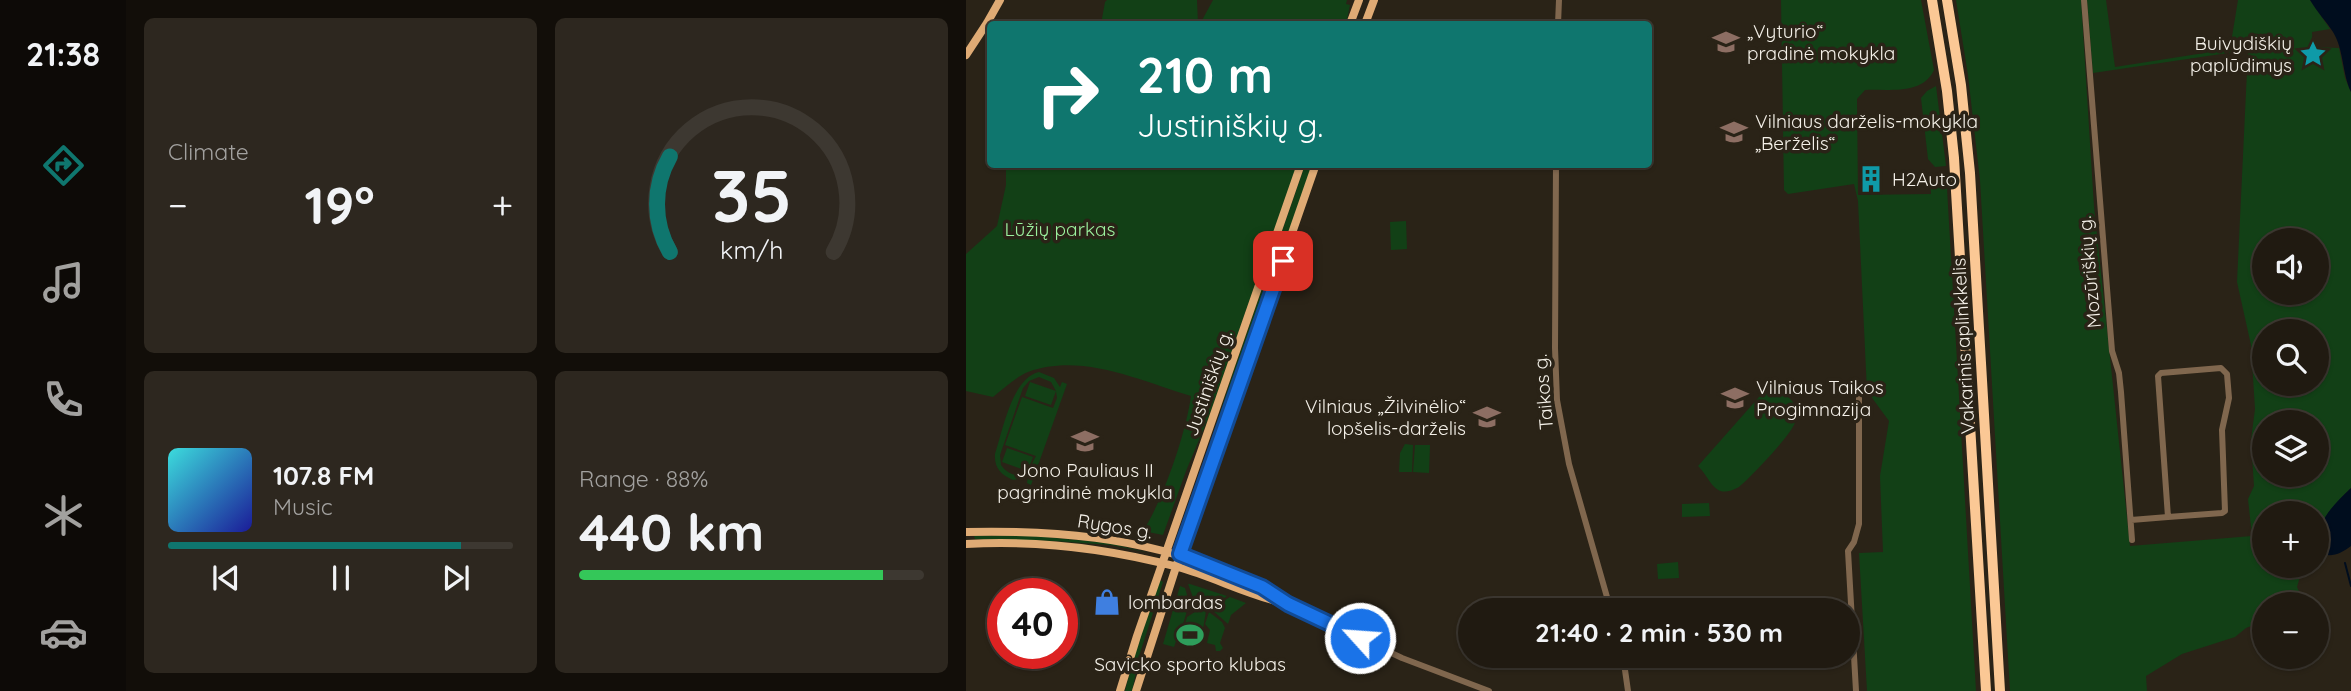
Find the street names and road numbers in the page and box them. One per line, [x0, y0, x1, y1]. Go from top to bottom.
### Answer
street label: Mozūriškių g. [2072, 215, 2106, 329]
street label: Vakarinis aplinkkelis [1946, 257, 1980, 435]
street label: Justiniškių g. [1179, 327, 1237, 439]
street label: Taikos g. [1528, 353, 1558, 431]
street label: Rygos g. [1076, 508, 1154, 544]

